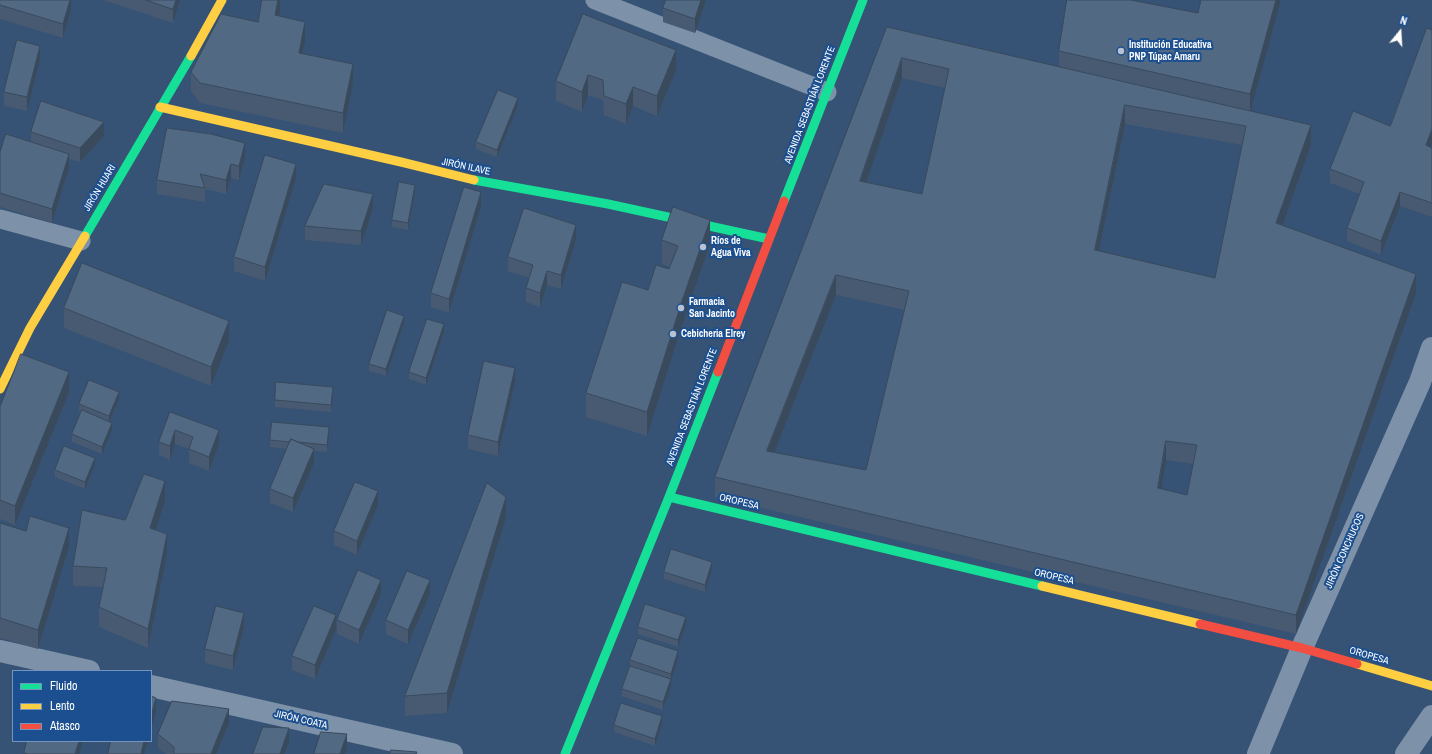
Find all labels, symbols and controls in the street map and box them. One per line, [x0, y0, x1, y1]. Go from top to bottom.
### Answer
north arrow [1380, 12, 1420, 52]
text: N [1398, 13, 1409, 28]
place label: Institución Educativa PNP Túpac Amaru [1129, 39, 1211, 62]
street label: AVENIDA SEBASTIÁN LORENTE [782, 45, 838, 165]
marker: Institución Educativa PNP Túpac Amaru [1116, 46, 1126, 56]
street label: JIRÓN ILAVE [441, 156, 491, 178]
street label: JIRÓN HUARI [81, 162, 119, 214]
place label: Ríos de Agua Viva [711, 235, 751, 258]
marker: Ríos de Agua Viva [698, 242, 708, 252]
place label: Farmacia San Jacinto [689, 296, 735, 320]
marker: Farmacia San Jacinto [676, 303, 686, 313]
place label: Cebicheria Elrey [681, 328, 745, 340]
marker: Cebicheria Elrey [668, 329, 678, 339]
street label: AVENIDA SEBASTIÁN LORENTE [664, 347, 720, 467]
street label: OROPESA [718, 492, 760, 512]
street label: JIRÓN CONCHUCOS [1323, 512, 1367, 590]
street label: OROPESA [1033, 567, 1075, 587]
street label: OROPESA [1348, 645, 1390, 667]
legend [12, 670, 152, 742]
text: Fluido [50, 678, 77, 694]
text: Lento [50, 698, 75, 714]
street label: JIRÓN COATA [273, 708, 329, 732]
text: Atasco [50, 718, 80, 734]

